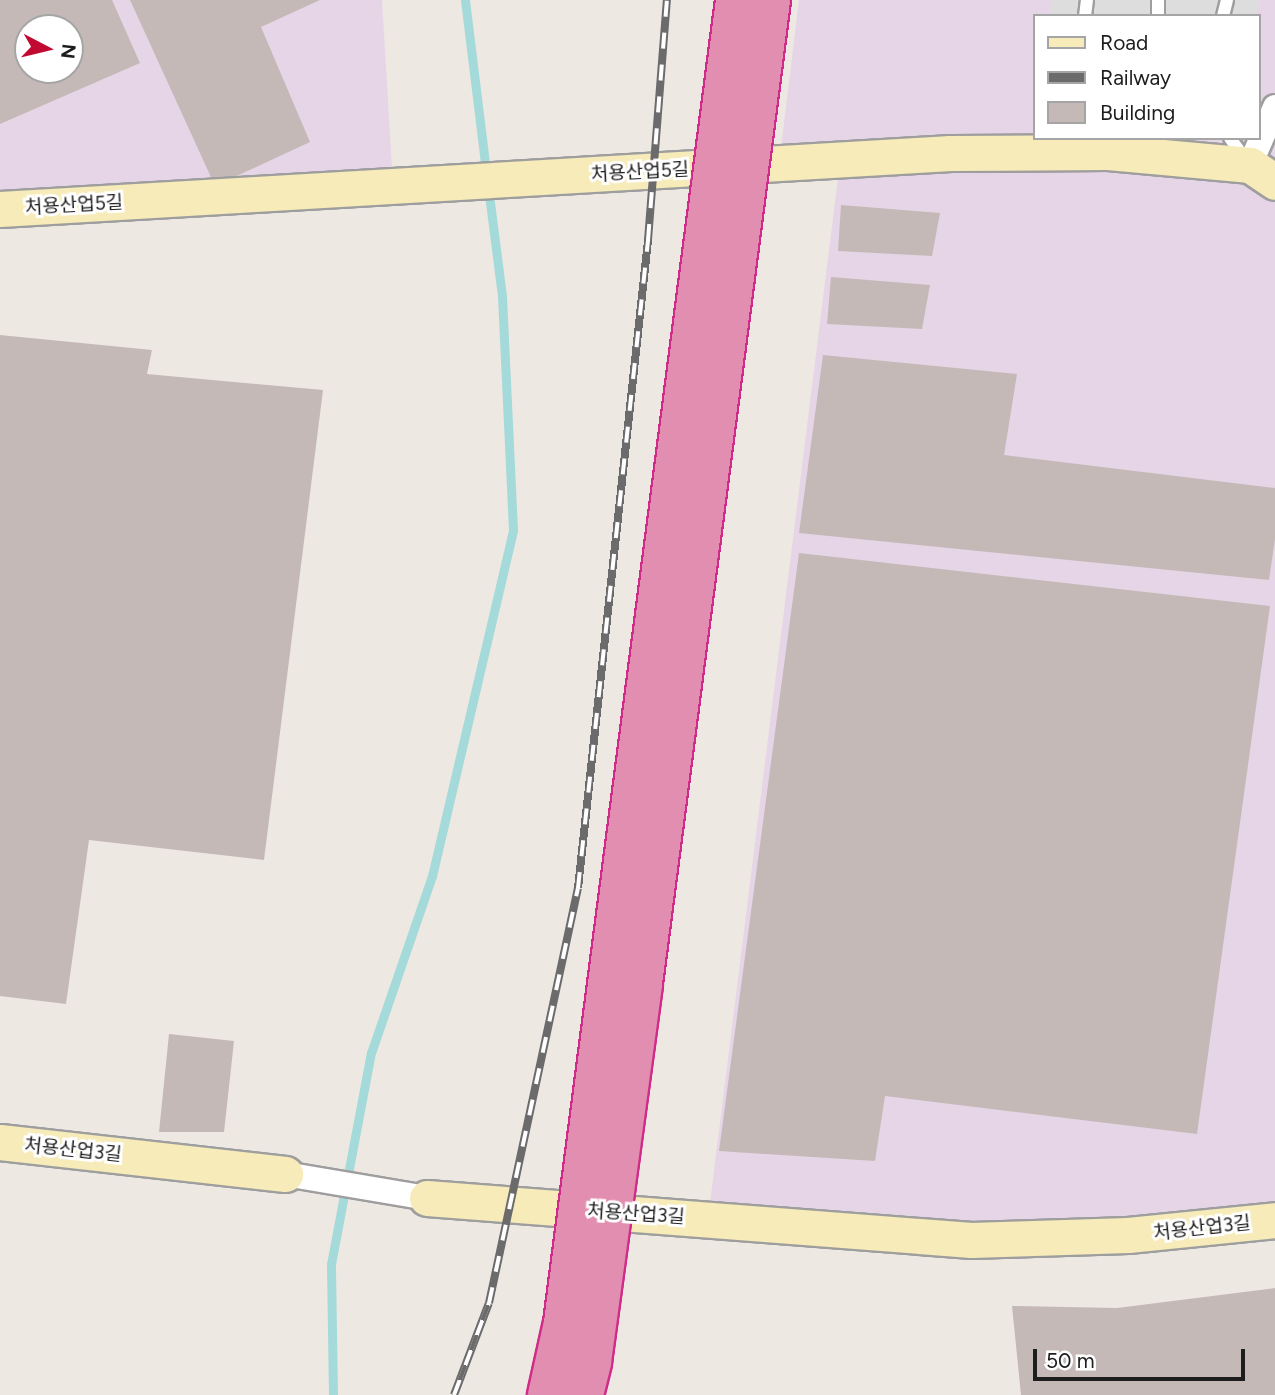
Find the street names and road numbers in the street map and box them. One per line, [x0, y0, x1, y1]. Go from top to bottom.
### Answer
street label: 처용산업5길 [590, 158, 690, 186]
street label: 처용산업5길 [24, 191, 124, 219]
street label: 처용산업3길 [23, 1134, 123, 1166]
street label: 처용산업3길 [586, 1199, 686, 1229]
street label: 처용산업3길 [1152, 1212, 1252, 1244]

